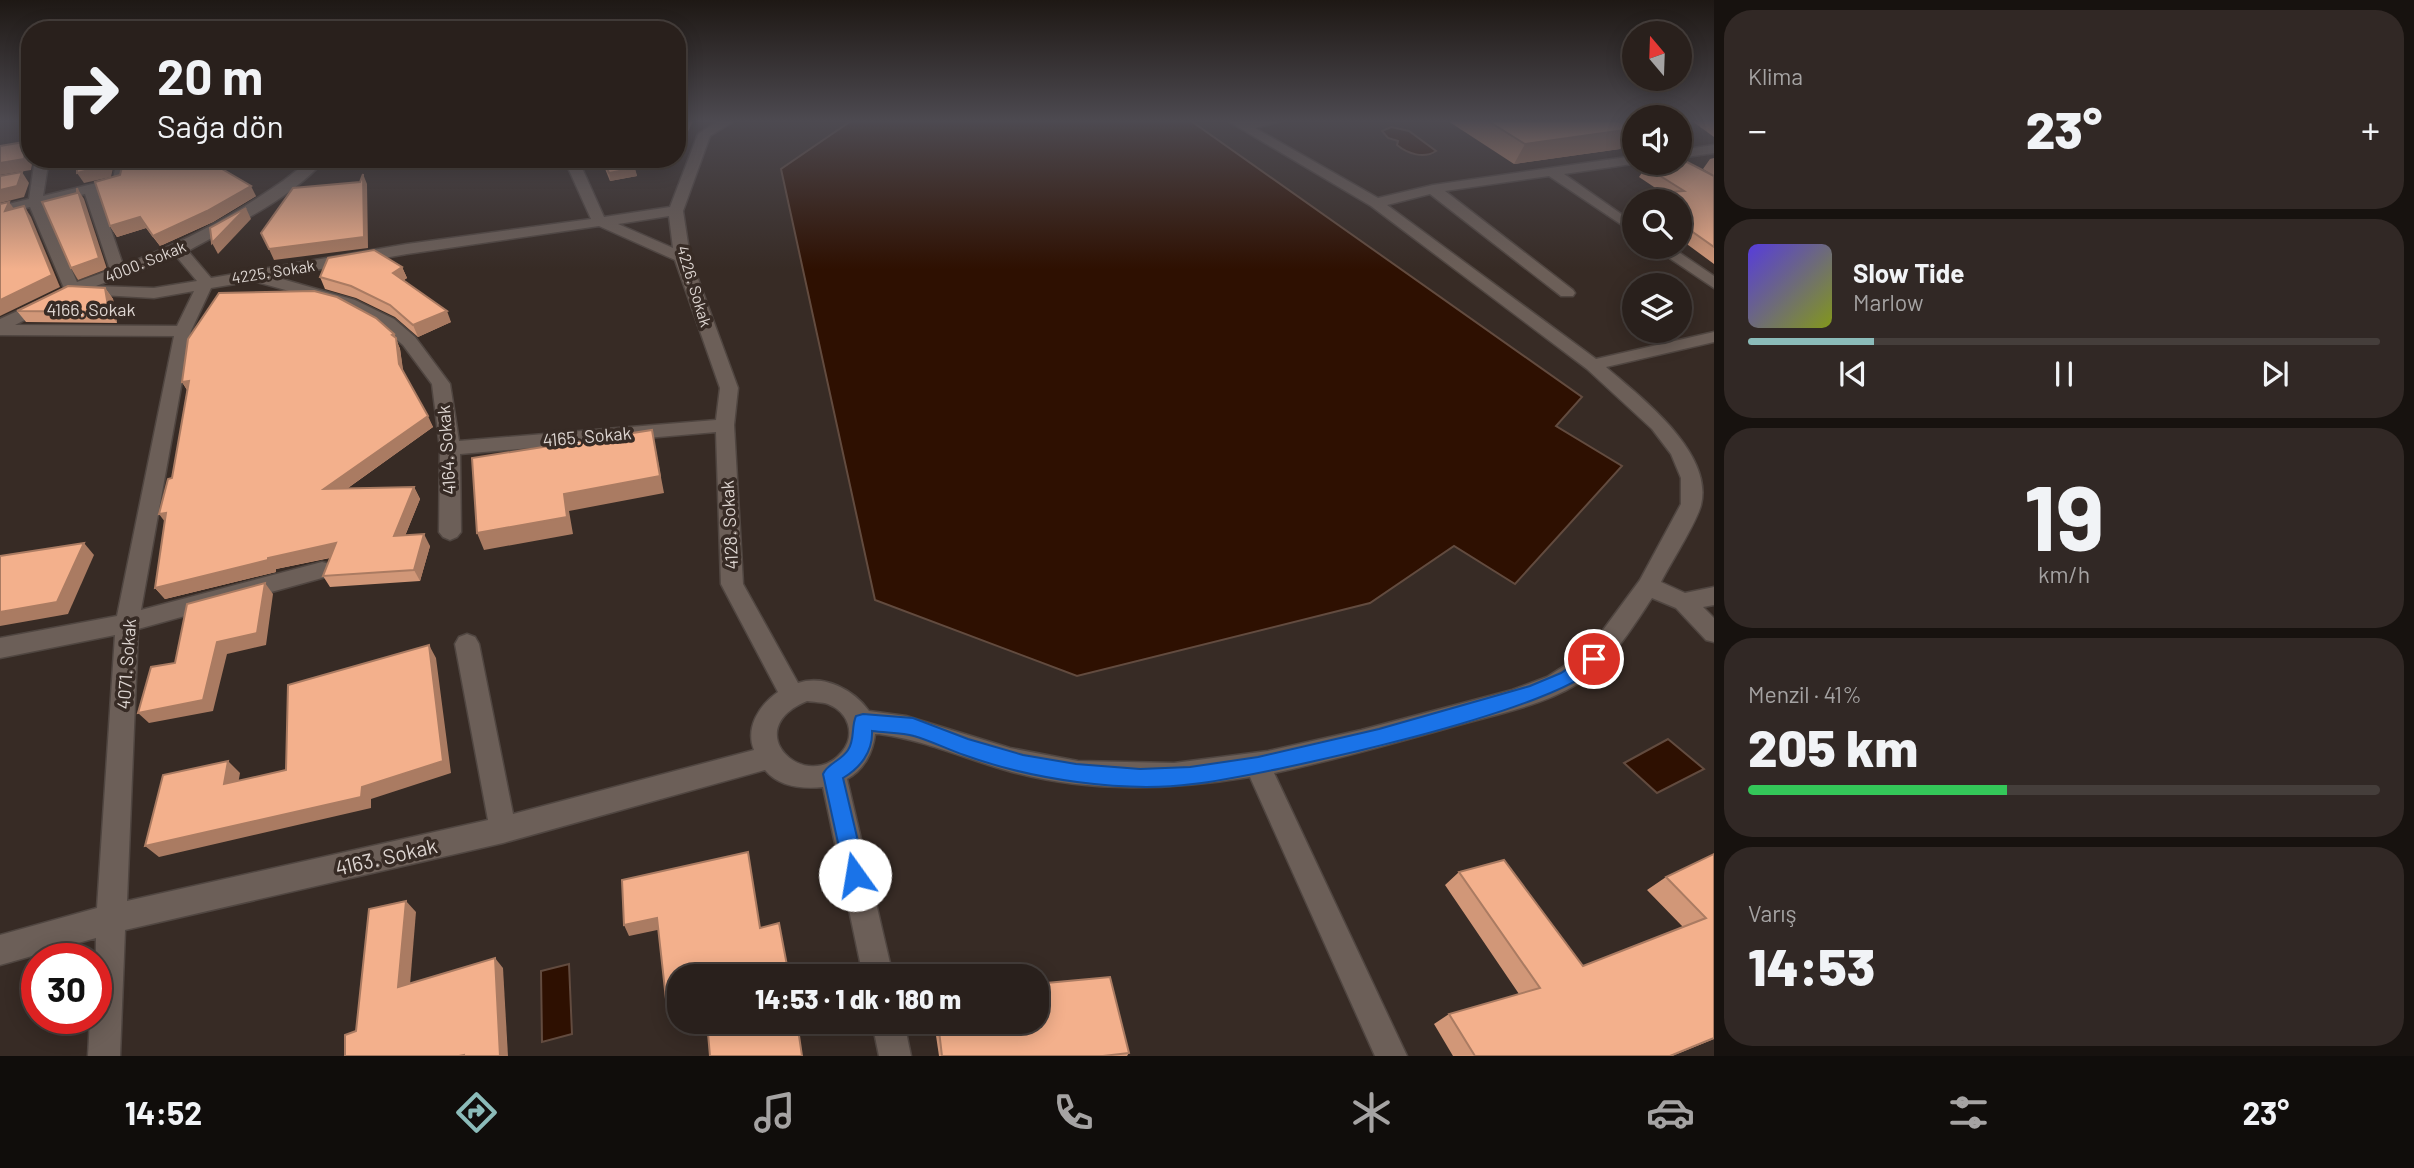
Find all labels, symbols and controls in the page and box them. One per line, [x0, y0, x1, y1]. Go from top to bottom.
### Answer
north arrow [1622, 21, 1692, 91]
map controls [1622, 21, 1692, 343]
text: 20 m [157, 46, 263, 105]
icon: right [42, 49, 133, 140]
text: Klima [1748, 62, 1803, 90]
text: 23° [2026, 97, 2102, 159]
button: sound [1622, 105, 1692, 175]
text: Sağa dön [157, 106, 284, 144]
text: − [1748, 106, 1767, 152]
text: + [2361, 106, 2380, 152]
button: search [1622, 189, 1692, 259]
street label: 4000. Sokak [102, 236, 188, 286]
street label: 4226. Sokak [674, 243, 716, 329]
street label: 4225. Sokak [230, 255, 316, 287]
text: Slow Tide [1853, 257, 1964, 288]
button: layers [1622, 273, 1692, 343]
text: Marlow [1853, 288, 1924, 316]
street label: 4166. Sokak [46, 298, 136, 320]
icon: previous [1834, 355, 1872, 393]
icon: pause [2045, 355, 2083, 393]
icon: next [2256, 355, 2294, 393]
street label: 4164. Sokak [432, 404, 460, 496]
street label: 4165. Sokak [542, 421, 632, 451]
text: 19 [2024, 460, 2104, 569]
street label: 4128. Sokak [716, 480, 742, 570]
text: km/h [2038, 560, 2090, 588]
street label: 4071. Sokak [112, 618, 140, 710]
pin [1564, 629, 1624, 689]
icon: arrive [1575, 640, 1613, 678]
text: Menzil · 41% [1748, 680, 1862, 708]
text: 205 km [1748, 715, 1918, 777]
street label: 4163. Sokak [333, 832, 439, 880]
position arrow [818, 838, 892, 912]
text: Varış [1748, 899, 1797, 927]
text: 14:53 [1748, 934, 1875, 996]
speed limit sign: 30 [21, 943, 112, 1034]
text: 14:53 · 1 dk · 180 m [755, 983, 961, 1014]
icon: directions [452, 1088, 501, 1137]
icon: music [750, 1088, 799, 1137]
icon: phone [1049, 1088, 1098, 1137]
icon: climate [1347, 1088, 1396, 1137]
icon: car [1646, 1088, 1695, 1137]
icon: filters [1944, 1088, 1993, 1137]
text: 14:52 [125, 1093, 202, 1131]
text: 23° [2242, 1093, 2289, 1131]

